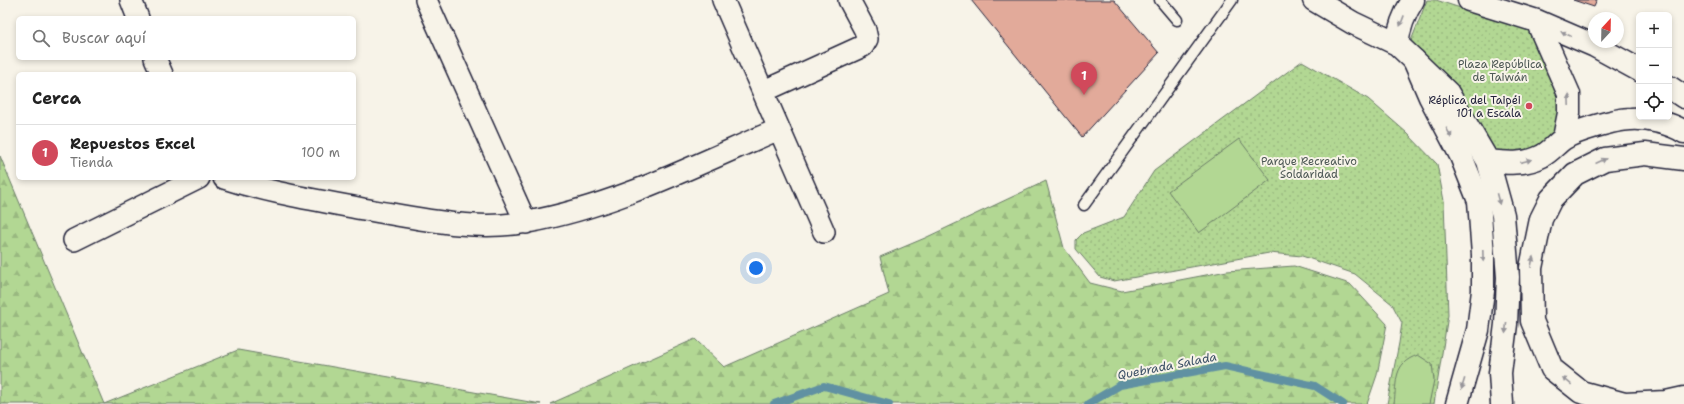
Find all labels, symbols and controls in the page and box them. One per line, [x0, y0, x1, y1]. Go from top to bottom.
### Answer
north arrow [1588, 12, 1624, 48]
map controls [1636, 12, 1672, 120]
button: + [1636, 12, 1672, 48]
one-way arrow [1399, 15, 1405, 27]
search box [16, 16, 356, 60]
icon: search [30, 27, 52, 49]
text: Buscar aquí [62, 28, 146, 48]
one-way arrow [1561, 31, 1572, 37]
button: − [1636, 48, 1672, 84]
park label: Plaza República de Taiwán [1458, 57, 1542, 85]
pin: 1 [1071, 62, 1097, 95]
button: locate [1636, 84, 1672, 120]
text: Cerca [32, 87, 81, 109]
place label: Réplica del Taipéi 101 a Escala [1428, 93, 1521, 121]
one-way arrow [1566, 93, 1572, 106]
marker: Réplica del Taipéi 101 a Escala [1524, 101, 1534, 111]
one-way arrow [1445, 127, 1452, 139]
text: Repuestos Excel [70, 134, 195, 154]
text: 1 [42, 144, 48, 161]
text: 100 m [301, 144, 340, 161]
text: Tienda [70, 154, 113, 171]
park label: Parque Recreativo Soldaridad [1261, 154, 1357, 182]
one-way arrow [1521, 158, 1533, 164]
one-way arrow [1596, 158, 1608, 164]
one-way arrow [1495, 193, 1501, 205]
one-way arrow [1480, 250, 1486, 263]
one-way arrow [1530, 256, 1536, 268]
your location [746, 258, 766, 278]
one-way arrow [1502, 322, 1509, 334]
water label: Quebrada Salada [1116, 348, 1218, 384]
one-way arrow [1561, 376, 1572, 385]
one-way arrow [1460, 378, 1466, 390]

